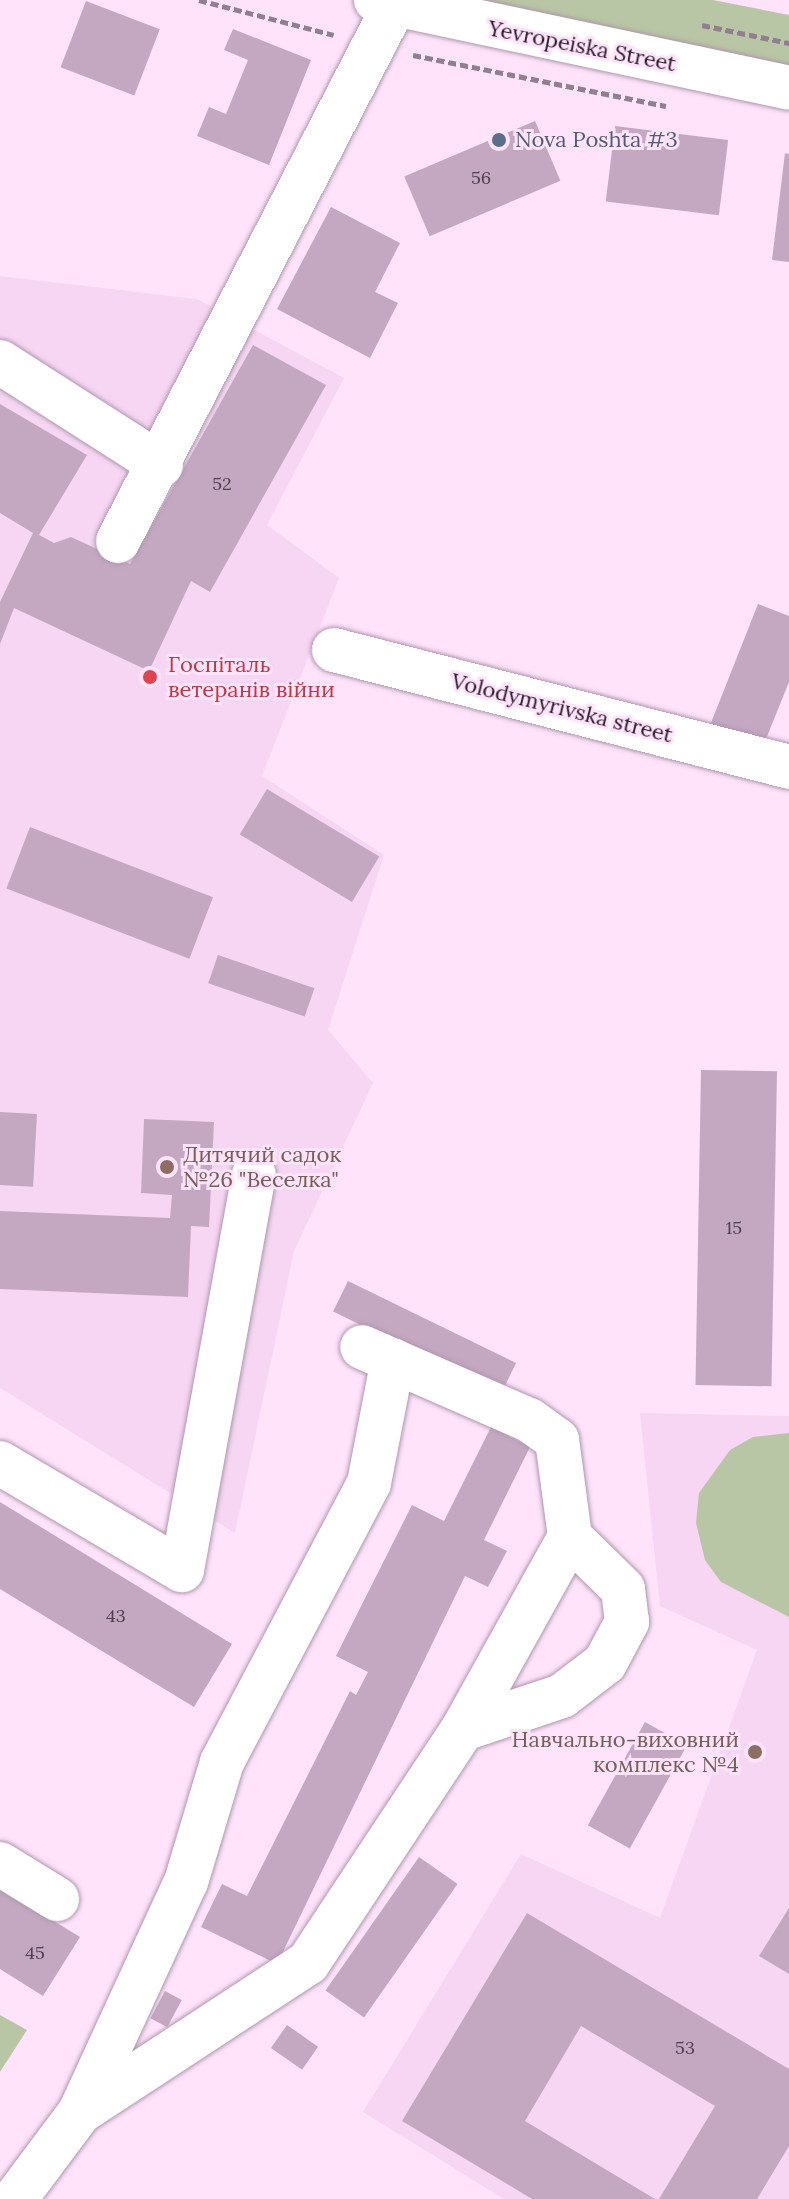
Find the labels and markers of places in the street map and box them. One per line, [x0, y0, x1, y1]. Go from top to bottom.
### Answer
place label: Nova Poshta #3 [515, 127, 678, 153]
marker: Nova Poshta #3 [490, 131, 508, 149]
place label: Госпіталь ветеранів війни [168, 651, 335, 702]
marker: Госпіталь ветеранів війни [139, 666, 161, 688]
place label: Дитячий садок №26 "Веселка" [183, 1141, 341, 1192]
marker: Дитячий садок №26 "Веселка" [158, 1158, 176, 1176]
place label: Навчально-виховний комплекс №4 [512, 1726, 739, 1778]
marker: Навчально-виховний комплекс №4 [746, 1743, 764, 1761]

